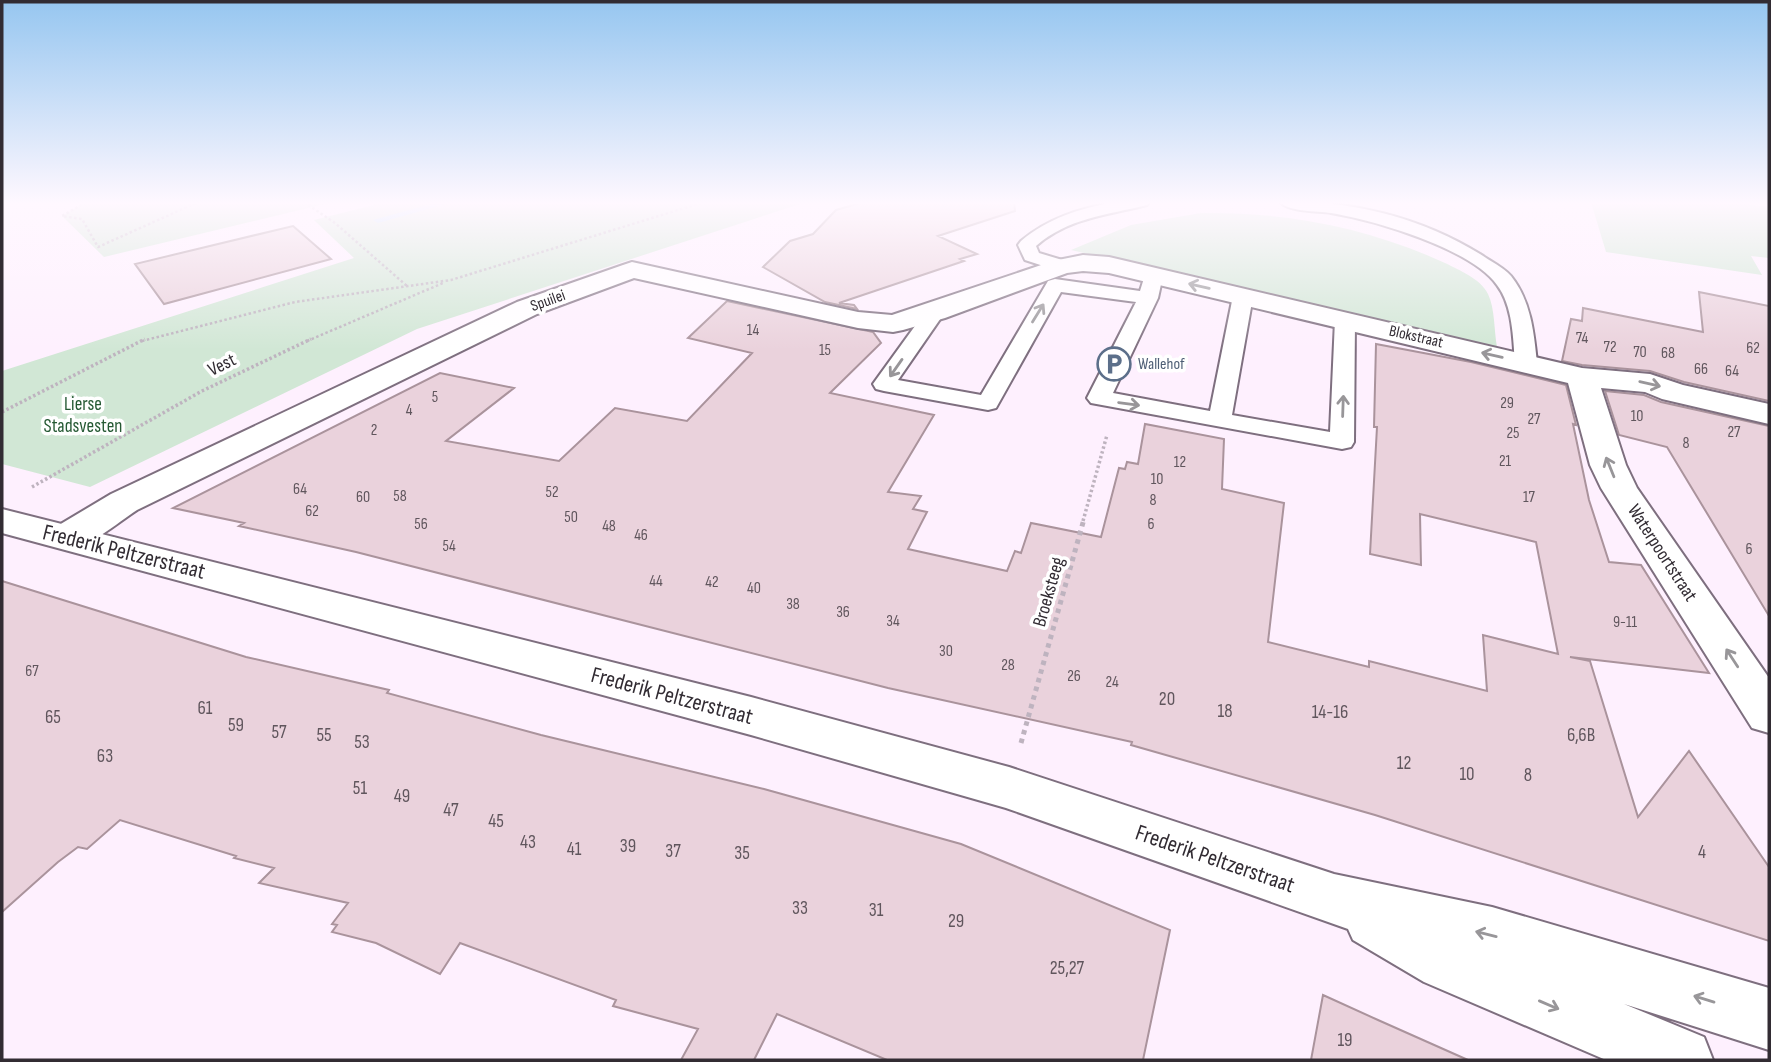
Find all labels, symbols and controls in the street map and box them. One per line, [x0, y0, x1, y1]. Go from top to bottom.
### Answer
one-way arrow [1188, 279, 1211, 292]
street label: Spuilei [528, 286, 568, 316]
one-way arrow [1032, 304, 1046, 324]
house number: 14 [747, 321, 759, 340]
street label: Blokstraat [1387, 322, 1445, 352]
house number: 74 [1576, 329, 1588, 348]
house number: 72 [1604, 338, 1616, 357]
house number: 62 [1746, 339, 1760, 358]
house number: 15 [819, 341, 831, 360]
house number: 70 [1633, 343, 1647, 362]
house number: 68 [1661, 344, 1675, 363]
parking icon: Wallehof [1095, 345, 1133, 383]
street label: Vest [204, 348, 240, 382]
one-way arrow [1481, 348, 1504, 361]
place label: Wallehof [1138, 355, 1185, 374]
one-way arrow [888, 358, 903, 377]
house number: 66 [1694, 360, 1708, 379]
house number: 64 [1725, 362, 1739, 381]
one-way arrow [1638, 378, 1661, 392]
house number: 5 [432, 388, 438, 407]
park label: Lierse Stadsvesten [44, 393, 122, 438]
house number: 29 [1500, 394, 1514, 413]
one-way arrow [1336, 395, 1349, 418]
one-way arrow [1117, 398, 1139, 411]
house number: 4 [406, 401, 413, 420]
house number: 10 [1631, 407, 1643, 426]
house number: 27 [1527, 410, 1541, 429]
house number: 2 [371, 421, 377, 440]
house number: 27 [1727, 423, 1741, 442]
house number: 25 [1506, 424, 1520, 443]
house number: 8 [1682, 434, 1690, 453]
house number: 21 [1499, 452, 1512, 471]
house number: 12 [1174, 453, 1186, 472]
one-way arrow [1603, 456, 1616, 478]
house number: 10 [1151, 470, 1163, 489]
house number: 64 [293, 480, 307, 499]
house number: 52 [545, 483, 559, 502]
house number: 58 [393, 487, 407, 506]
house number: 60 [356, 488, 370, 507]
house number: 17 [1523, 488, 1536, 507]
house number: 8 [1149, 491, 1157, 510]
street label: Waterpoortstraat [1622, 500, 1702, 606]
house number: 62 [305, 502, 319, 521]
house number: 50 [564, 508, 578, 527]
house number: 56 [414, 515, 428, 534]
house number: 6 [1147, 515, 1155, 534]
house number: 48 [602, 517, 616, 536]
street label: Frederik Peltzerstraat [40, 518, 208, 586]
house number: 46 [634, 526, 648, 545]
house number: 54 [442, 537, 456, 556]
house number: 6 [1745, 540, 1753, 559]
street label: Broeksteeg [1028, 554, 1070, 630]
house number: 44 [649, 572, 663, 591]
house number: 42 [705, 573, 719, 592]
house number: 40 [747, 579, 761, 598]
house number: 38 [786, 595, 800, 614]
house number: 36 [836, 603, 850, 622]
house number: 34 [886, 612, 900, 631]
house number: 9-11 [1613, 613, 1637, 632]
house number: 30 [939, 642, 953, 661]
one-way arrow [1725, 649, 1739, 668]
house number: 28 [1001, 656, 1015, 675]
street label: Frederik Peltzerstraat [588, 661, 756, 731]
house number: 67 [25, 662, 39, 681]
house number: 26 [1067, 667, 1081, 686]
house number: 24 [1105, 673, 1119, 692]
house number: 20 [1159, 688, 1175, 711]
house number: 61 [198, 697, 213, 720]
house number: 18 [1218, 700, 1232, 723]
house number: 14-16 [1312, 701, 1348, 724]
house number: 65 [45, 706, 61, 729]
house number: 59 [228, 714, 244, 737]
house number: 57 [271, 721, 287, 744]
house number: 55 [316, 724, 332, 747]
house number: 6,6B [1567, 724, 1595, 747]
house number: 53 [354, 731, 370, 754]
house number: 63 [97, 745, 113, 768]
house number: 12 [1397, 752, 1411, 775]
house number: 10 [1459, 763, 1475, 786]
house number: 8 [1524, 764, 1532, 787]
house number: 51 [353, 777, 367, 800]
house number: 49 [394, 785, 410, 808]
house number: 47 [443, 799, 459, 822]
house number: 45 [488, 810, 504, 833]
street label: Frederik Peltzerstraat [1132, 819, 1298, 899]
house number: 43 [520, 831, 536, 854]
house number: 39 [620, 835, 636, 858]
house number: 41 [567, 838, 582, 861]
house number: 37 [665, 840, 681, 863]
house number: 4 [1698, 841, 1706, 864]
house number: 35 [734, 842, 750, 865]
house number: 33 [792, 897, 808, 920]
house number: 31 [869, 899, 884, 922]
house number: 29 [948, 910, 964, 933]
one-way arrow [1475, 927, 1498, 940]
house number: 25,27 [1050, 957, 1085, 980]
one-way arrow [1693, 992, 1715, 1005]
one-way arrow [1538, 999, 1560, 1012]
house number: 19 [1337, 1029, 1353, 1052]

